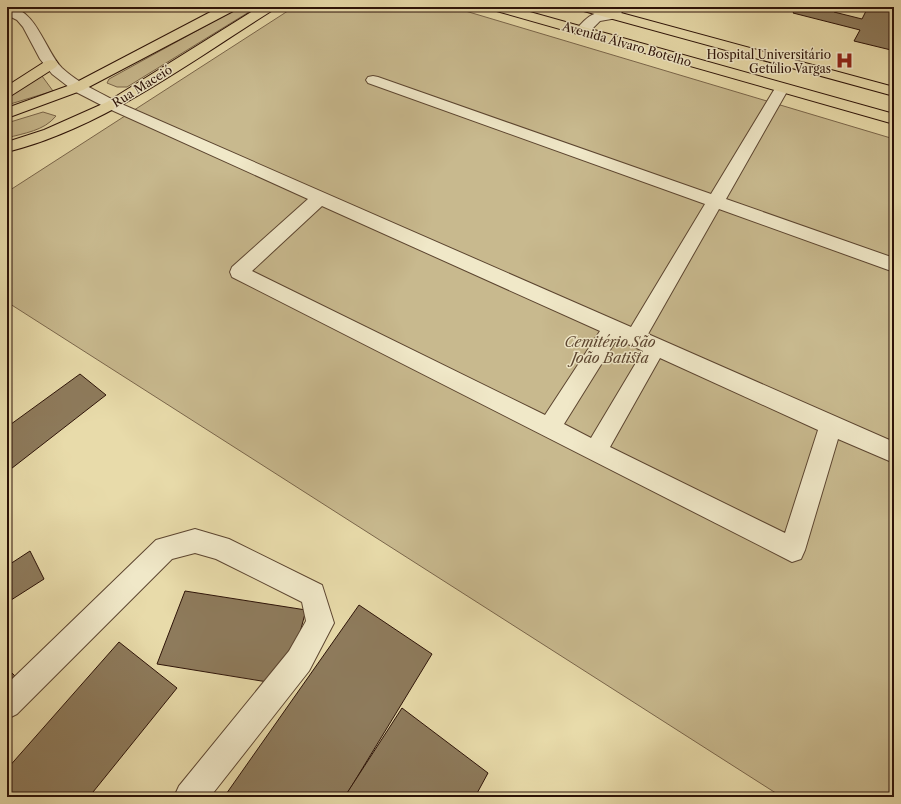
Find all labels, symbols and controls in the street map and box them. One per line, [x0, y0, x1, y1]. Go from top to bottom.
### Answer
street label: Avenida Álvaro Botelho [560, 17, 694, 70]
place label: Hospital Universitário Getúlio Vargas [707, 47, 831, 76]
hospital icon: Hospital Universitário Getúlio Vargas [834, 51, 854, 71]
street label: Rua Maceió [109, 62, 175, 110]
park label: Cemitério São João Batista [565, 333, 656, 367]

